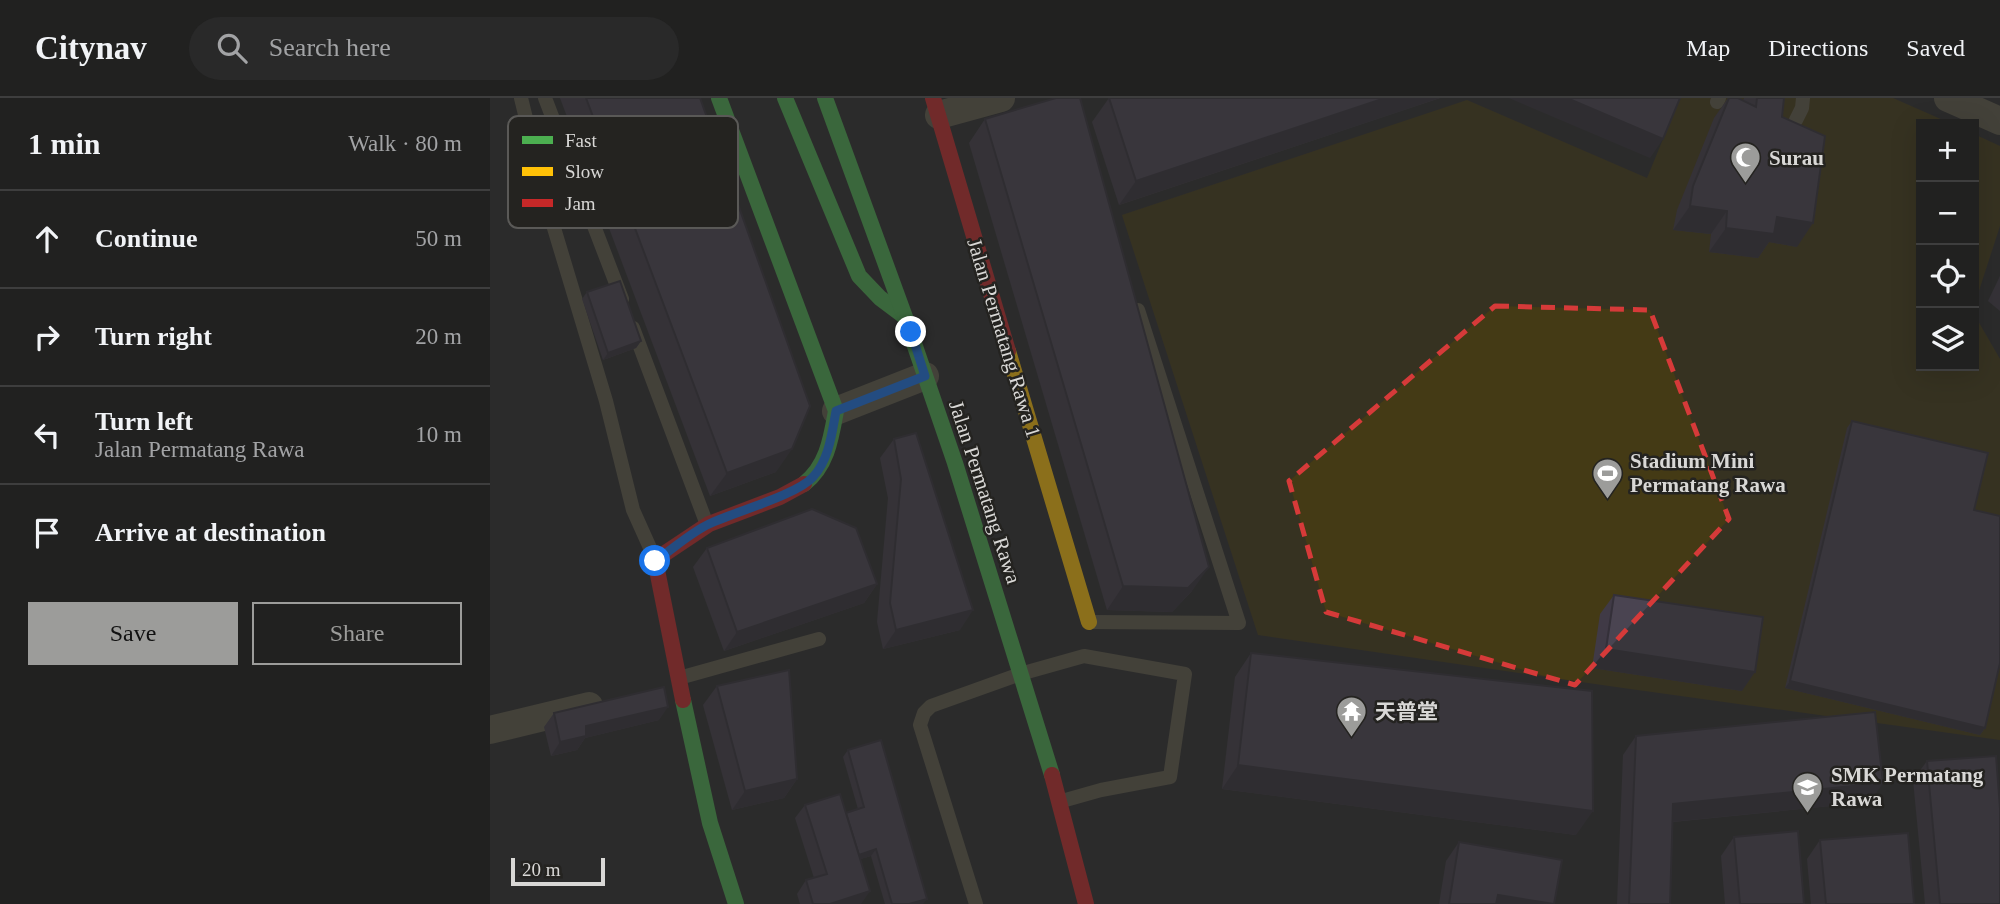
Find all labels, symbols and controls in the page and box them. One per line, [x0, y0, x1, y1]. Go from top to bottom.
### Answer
search box [189, 17, 679, 80]
icon: search [213, 29, 251, 67]
text: Citynav [35, 30, 147, 66]
text: Search here [269, 33, 391, 62]
text: Map [1686, 35, 1730, 61]
text: Directions [1768, 35, 1868, 61]
text: Saved [1906, 35, 1965, 61]
legend [508, 116, 738, 228]
map controls [1916, 119, 1979, 371]
button: + [1916, 119, 1979, 182]
text: 1 min [28, 127, 101, 160]
text: Fast [565, 130, 597, 151]
text: Walk · 80 m [348, 131, 462, 156]
mosque icon: Surau [1729, 141, 1763, 185]
place label: Surau [1769, 146, 1824, 170]
text: Slow [565, 161, 604, 182]
button: − [1916, 182, 1979, 245]
text: Jam [565, 193, 596, 214]
icon: ahead [28, 220, 66, 258]
text: Continue [95, 224, 198, 253]
text: 50 m [415, 226, 462, 251]
street label: Jalan Permatang Rawa 1 [962, 235, 1046, 441]
button: locate [1916, 245, 1979, 308]
button: layers [1916, 308, 1979, 371]
route end [895, 316, 926, 347]
icon: right [28, 318, 66, 356]
text: Turn right [95, 322, 212, 351]
text: 20 m [415, 324, 462, 349]
street label: Jalan Permatang Rawa [944, 397, 1026, 587]
text: Turn left [95, 407, 193, 436]
icon: left [28, 416, 66, 454]
text: 10 m [415, 422, 462, 447]
text: Jalan Permatang Rawa [95, 437, 304, 462]
place label: Stadium Mini Permatang Rawa [1630, 449, 1786, 497]
sports icon: Stadium Mini Permatang Rawa [1590, 456, 1624, 500]
icon: arrive [28, 514, 66, 552]
text: Arrive at destination [95, 518, 326, 547]
route start [639, 545, 670, 576]
button: Save [28, 602, 238, 665]
button: Share [252, 602, 462, 665]
temple icon: 天普堂 [1335, 695, 1369, 739]
place label: 天普堂 [1375, 700, 1438, 724]
place label: SMK Permatang Rawa [1831, 763, 1984, 811]
school or university icon: SMK Permatang Rawa [1791, 770, 1825, 814]
scale bar [511, 855, 606, 887]
text: 20 m [522, 859, 561, 880]

